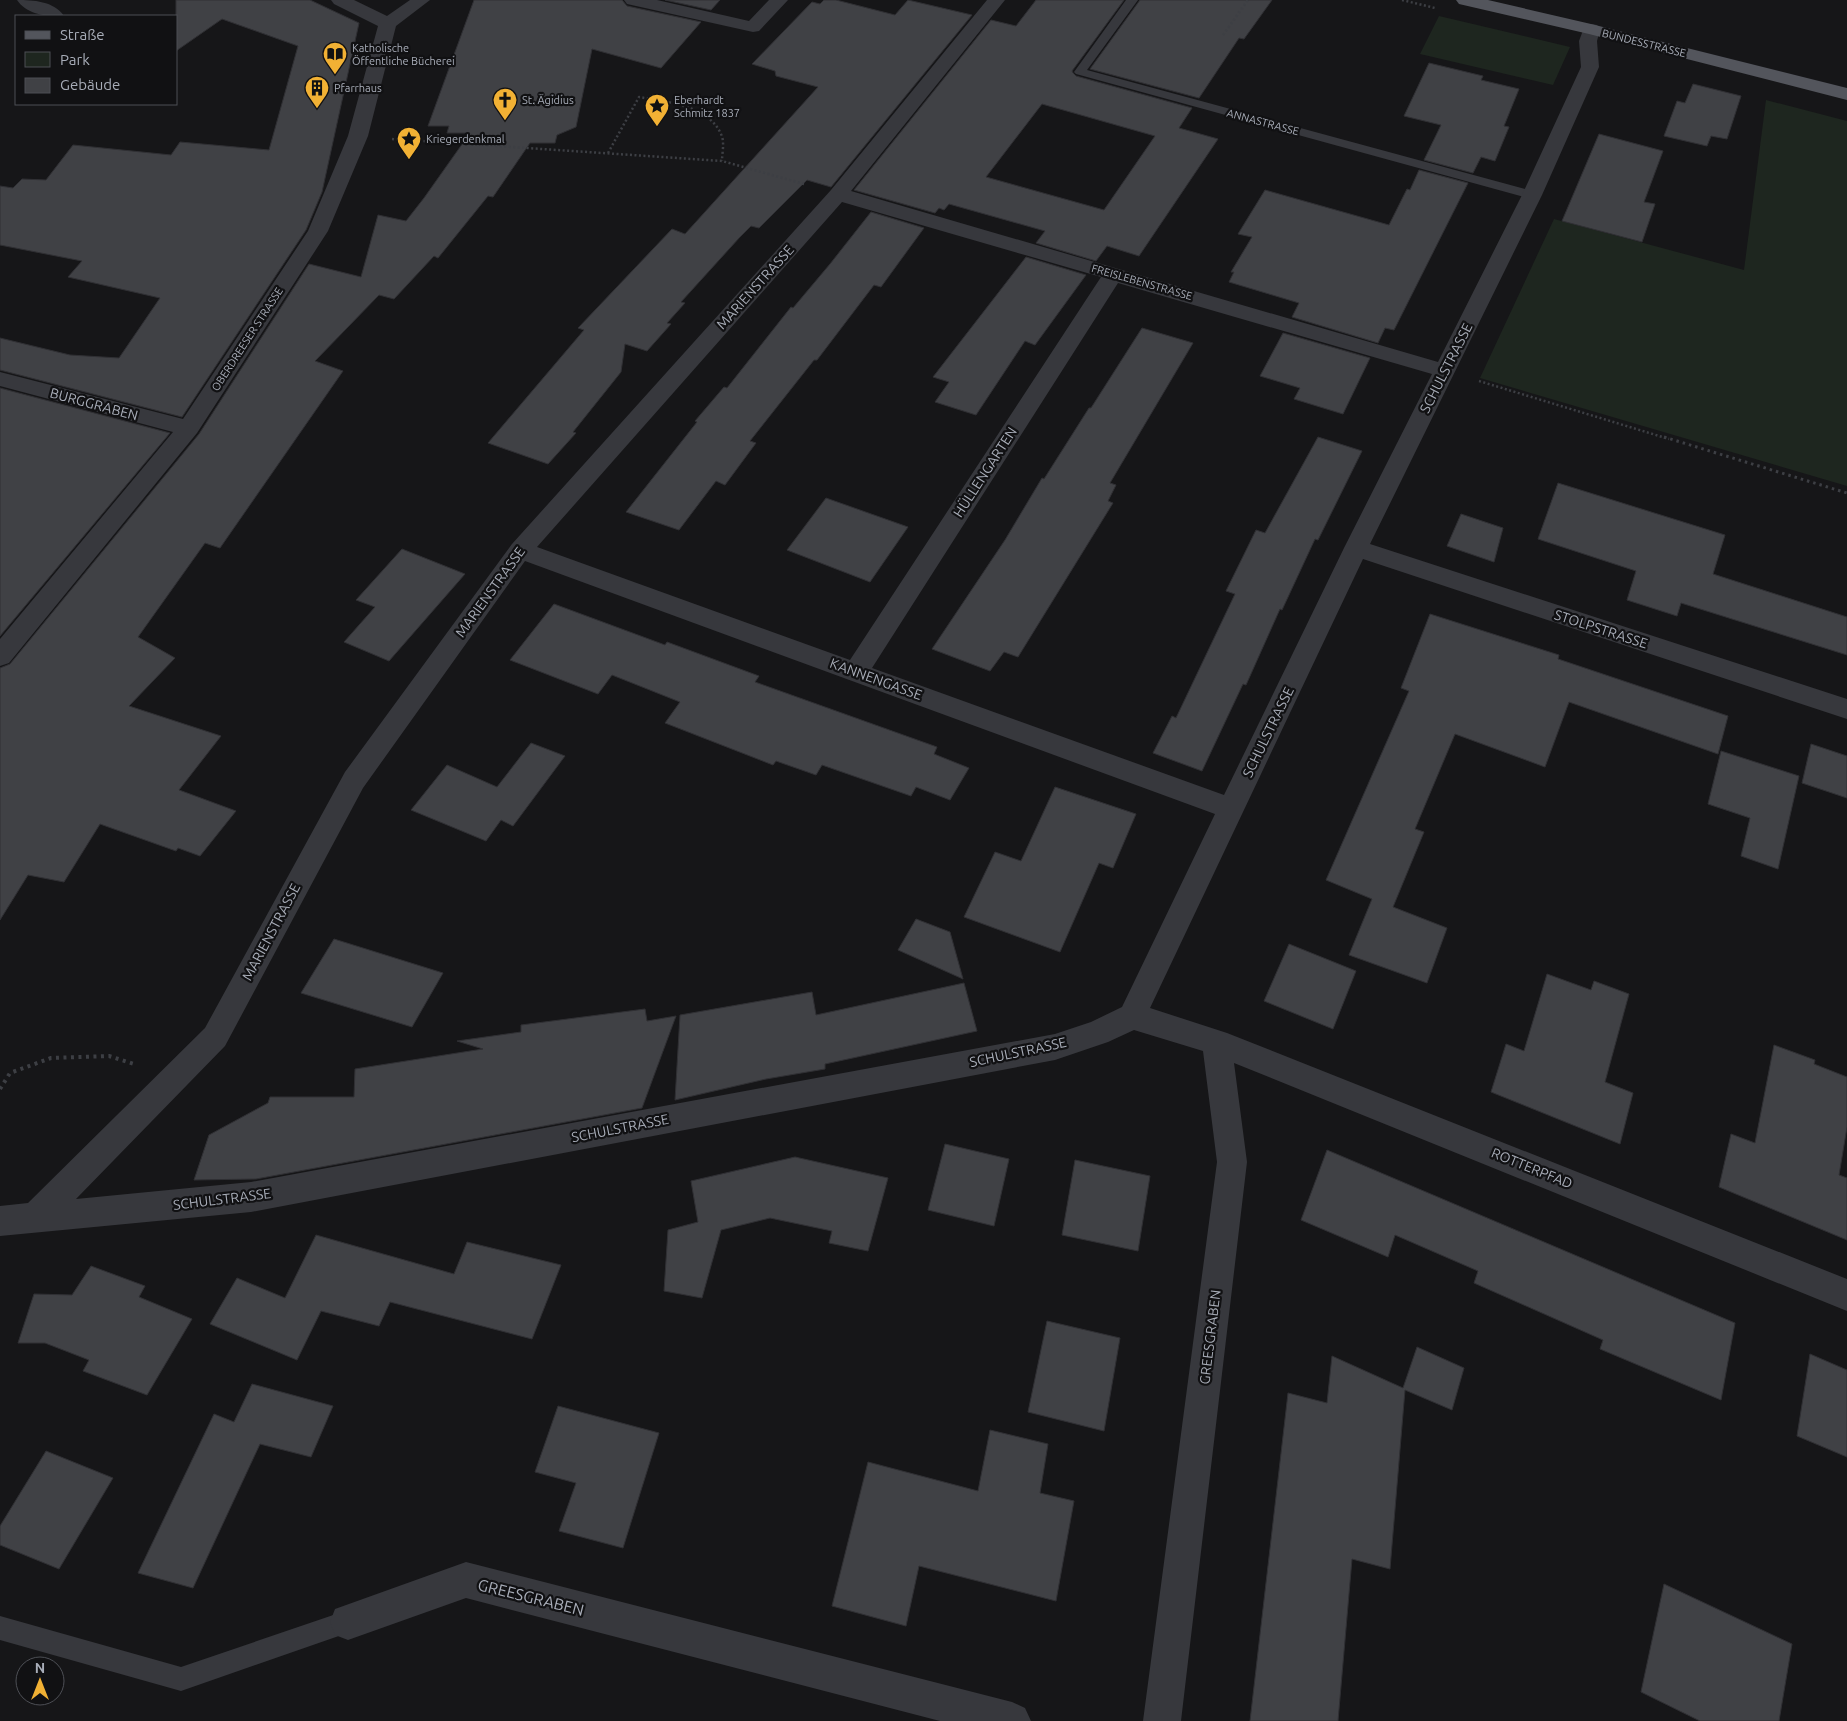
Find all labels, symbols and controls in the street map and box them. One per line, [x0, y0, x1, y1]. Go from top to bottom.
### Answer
legend [15, 15, 178, 105]
text: Straße [60, 26, 104, 43]
street label: BUNDESSTRASSE [1601, 27, 1687, 59]
library icon: Katholische Öffentliche Bücherei [322, 41, 348, 75]
place label: Katholische Öffentliche Bücherei [352, 42, 455, 67]
text: Park [60, 51, 90, 68]
building icon: Pfarrhaus [304, 75, 330, 109]
text: Gebäude [60, 76, 120, 93]
place label: Pfarrhaus [334, 82, 382, 94]
church icon: St. Ägidius [492, 87, 518, 121]
place icon: Eberhardt Schmitz 1837 [644, 93, 670, 127]
place label: St. Ägidius [522, 94, 574, 106]
place label: Eberhardt Schmitz 1837 [674, 94, 740, 119]
street label: ANNASTRASSE [1226, 107, 1300, 137]
place icon: Kriegerdenkmal [396, 126, 422, 160]
place label: Kriegerdenkmal [426, 133, 505, 145]
street label: MARIENSTRASSE [713, 242, 797, 332]
street label: FREISLEBENSTRASSE [1090, 262, 1194, 302]
street label: OBERDREESER STRASSE [209, 285, 285, 393]
street label: SCHULSTRASSE [1416, 320, 1476, 416]
street label: BURGGRABEN [48, 385, 140, 423]
street label: HÜLLENGARTEN [949, 423, 1020, 520]
street label: MARIENSTRASSE [452, 544, 528, 640]
street label: STOLPSTRASSE [1552, 606, 1650, 652]
street label: KANNENGASSE [828, 655, 924, 703]
street label: SCHULSTRASSE [1239, 684, 1297, 780]
street label: MARIENSTRASSE [239, 881, 303, 983]
street label: SCHULSTRASSE [968, 1034, 1068, 1070]
street label: SCHULSTRASSE [570, 1111, 670, 1145]
street label: ROTTERPFAD [1489, 1144, 1575, 1192]
street label: SCHULSTRASSE [172, 1185, 272, 1213]
street label: GREESGRABEN [1196, 1289, 1224, 1385]
street label: GREESGRABEN [476, 1575, 586, 1619]
north arrow [15, 1656, 65, 1706]
text: N [35, 1660, 45, 1676]

